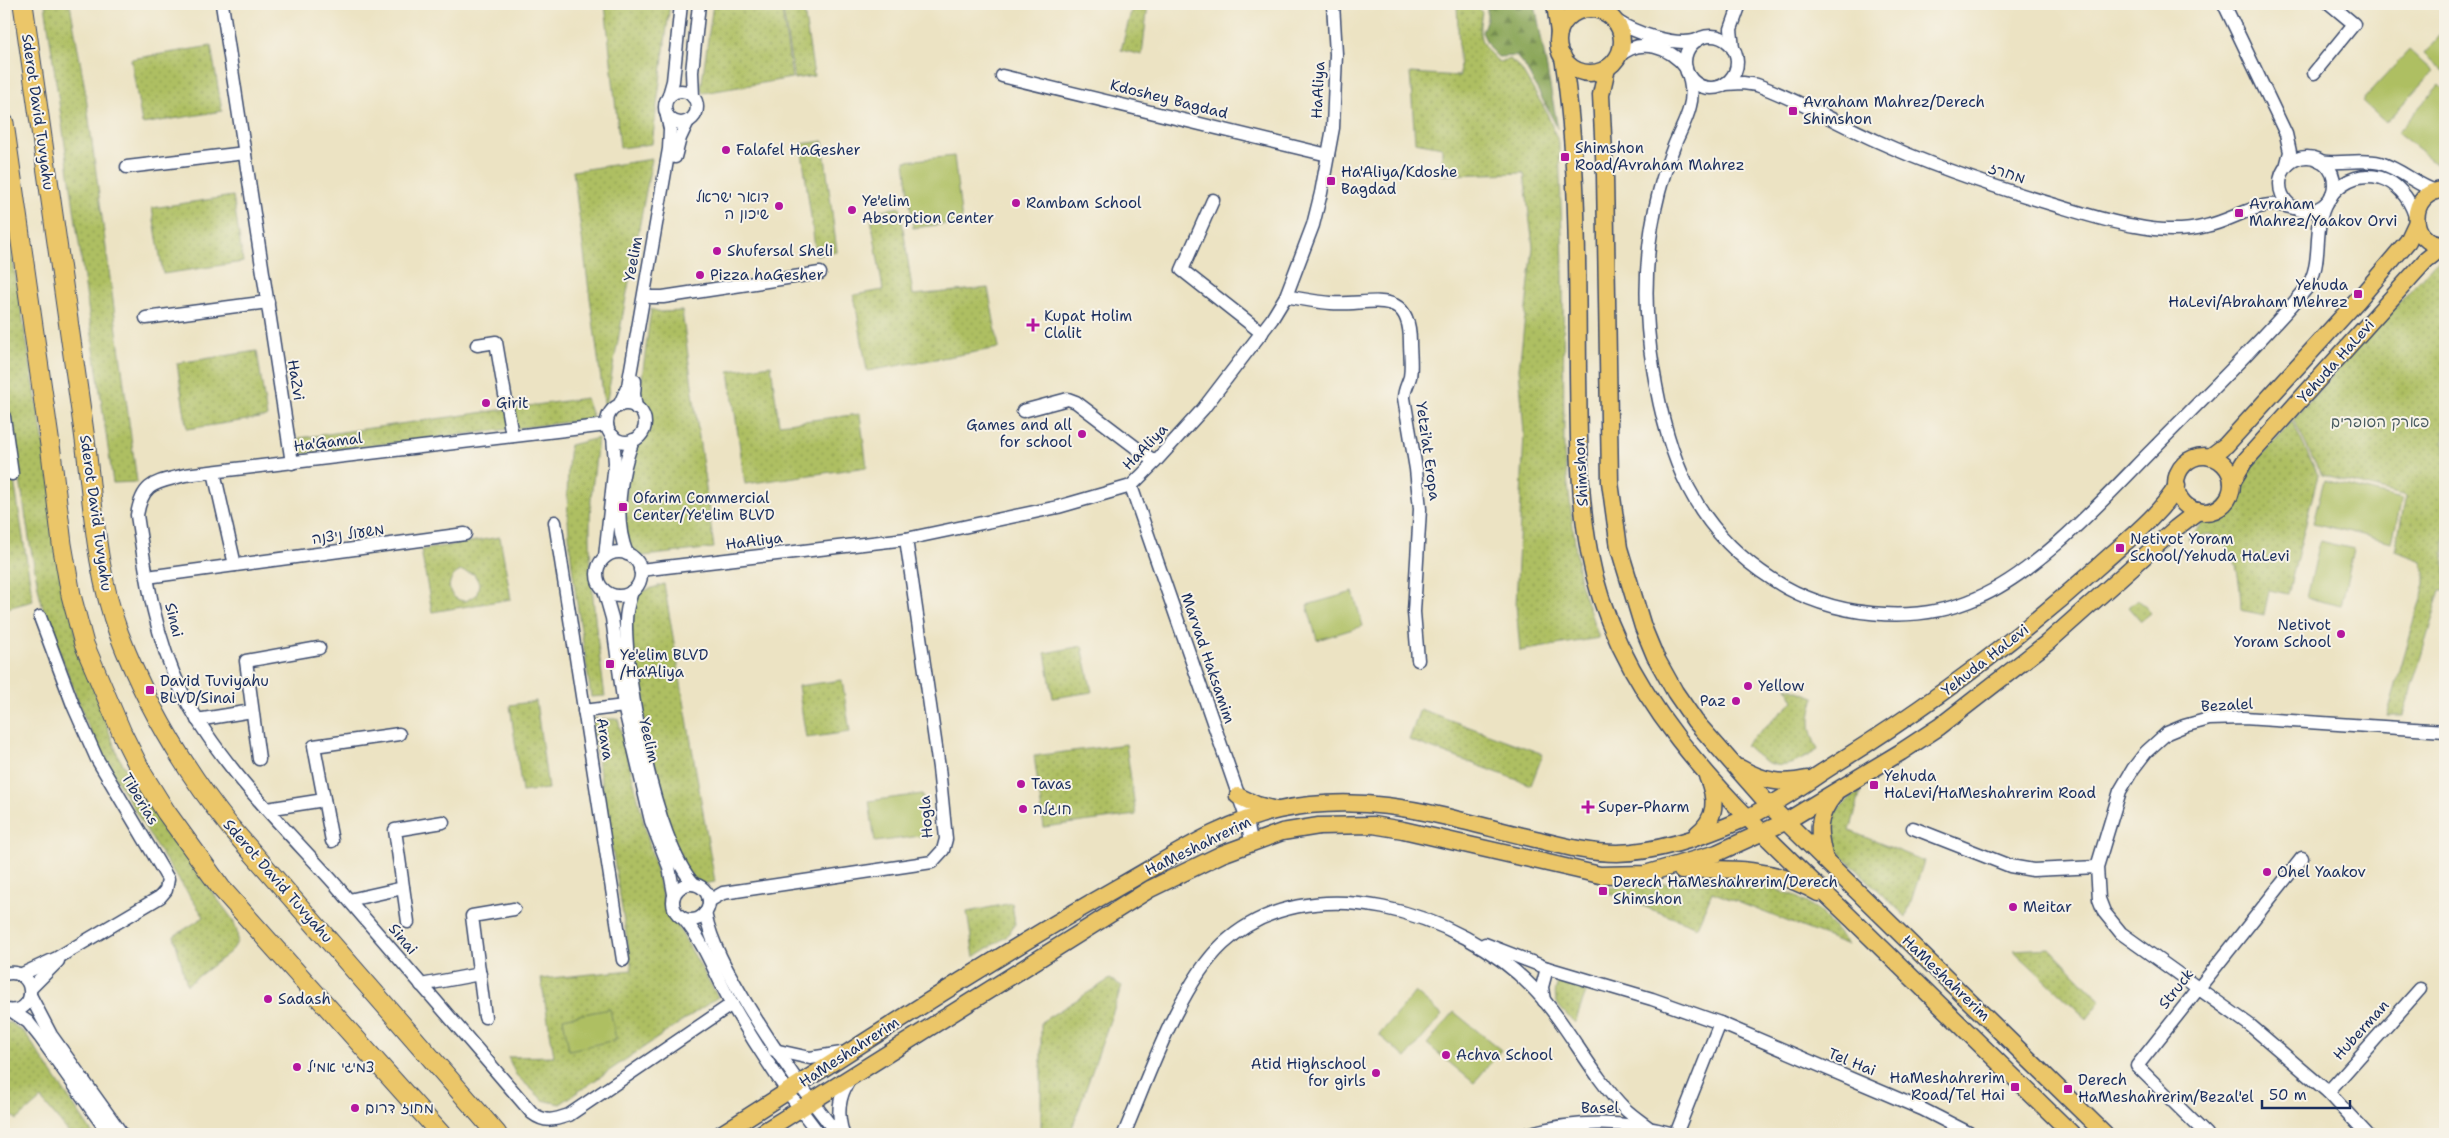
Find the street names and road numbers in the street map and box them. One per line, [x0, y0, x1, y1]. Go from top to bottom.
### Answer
street label: Sderot David Tuvyahu [17, 33, 59, 191]
street label: HaAliya [1307, 60, 1330, 119]
street label: Kdoshey Bagdad [1108, 75, 1230, 123]
street label: מחרז [1986, 158, 2028, 188]
street label: Yeelim [619, 235, 647, 283]
street label: Yehuda HaLevi [2293, 315, 2379, 407]
street label: HaZvi [283, 358, 309, 402]
street label: Yetzi'at Eropa [1411, 400, 1445, 502]
street label: HaAliya [1118, 419, 1173, 475]
street label: Ha'Gamal [292, 428, 364, 456]
street label: Sderot David Tuvyahu [75, 434, 117, 592]
street label: Shimshon [1569, 437, 1593, 507]
street label: משעול ניצנה [310, 519, 386, 549]
street label: HaAliya [724, 527, 784, 554]
street label: Marvad Haksamim [1176, 590, 1240, 726]
street label: Sinai [160, 601, 188, 639]
street label: Yehuda HaLevi [1937, 620, 2033, 700]
street label: Bezalel [2200, 694, 2254, 716]
street label: Arava [592, 716, 618, 762]
street label: Yeelim [634, 716, 664, 765]
street label: Tiberias [117, 769, 163, 829]
street label: Hogla [914, 794, 937, 839]
street label: HaMeshahrerim [1142, 812, 1254, 880]
street label: Sderot David Tuvyahu [219, 815, 337, 947]
street label: Sinai [384, 919, 422, 959]
street label: HaMeshahrerim [1898, 931, 1994, 1025]
street label: Struck [2154, 965, 2198, 1013]
street label: Huberman [2329, 996, 2393, 1064]
street label: HaMeshahrerim [795, 1012, 903, 1092]
street label: Tel Hai [1825, 1043, 1879, 1081]
street label: Basel [1581, 1098, 1620, 1118]

